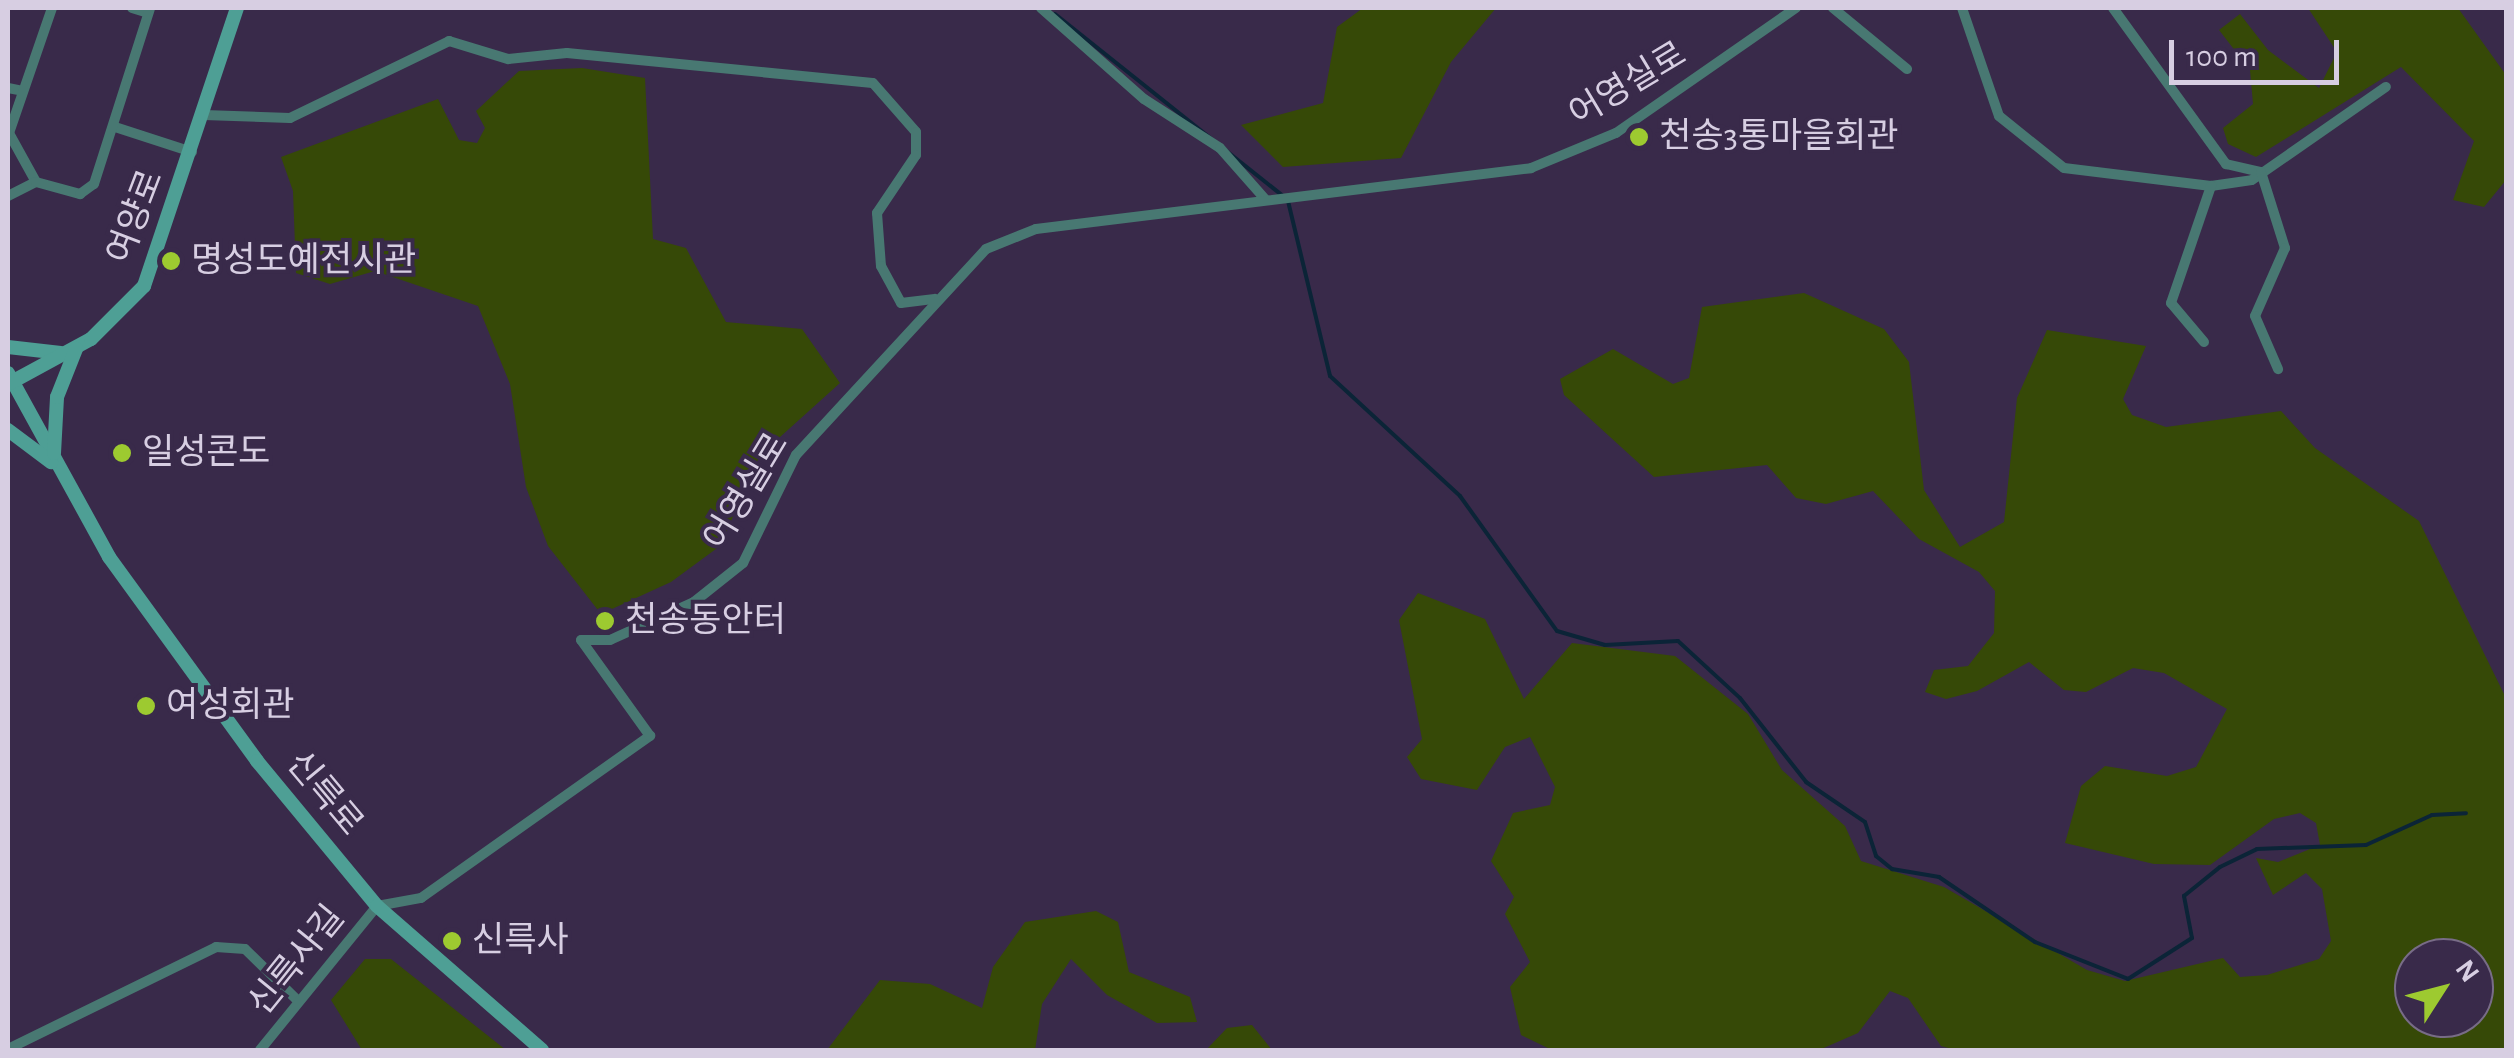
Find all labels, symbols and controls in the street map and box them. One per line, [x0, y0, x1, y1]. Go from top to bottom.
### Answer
scale bar [2174, 20, 2344, 82]
street label: 어영실로 [1562, 34, 1694, 136]
text: 100 m [2186, 42, 2257, 72]
place label: 천송3통마을회관 [1659, 116, 1899, 158]
marker: 천송3통마을회관 [1628, 126, 1650, 148]
street label: 여양로 [99, 164, 173, 270]
place label: 명성도예전시관 [191, 240, 416, 282]
marker: 명성도예전시관 [160, 250, 182, 272]
street label: 어영실로 [696, 426, 798, 558]
place label: 일성콘도 [142, 432, 271, 474]
marker: 일성콘도 [111, 442, 133, 464]
place label: 천송동안터 [625, 600, 786, 642]
marker: 천송동안터 [594, 610, 616, 632]
place label: 여성회관 [166, 685, 295, 727]
marker: 여성회관 [135, 695, 157, 717]
street label: 신륵로 [277, 744, 371, 844]
street label: 신륵사길 [240, 898, 354, 1024]
place label: 신륵사 [472, 920, 569, 962]
marker: 신륵사 [441, 930, 463, 952]
north arrow [2394, 938, 2494, 1038]
text: N [2450, 955, 2484, 988]

